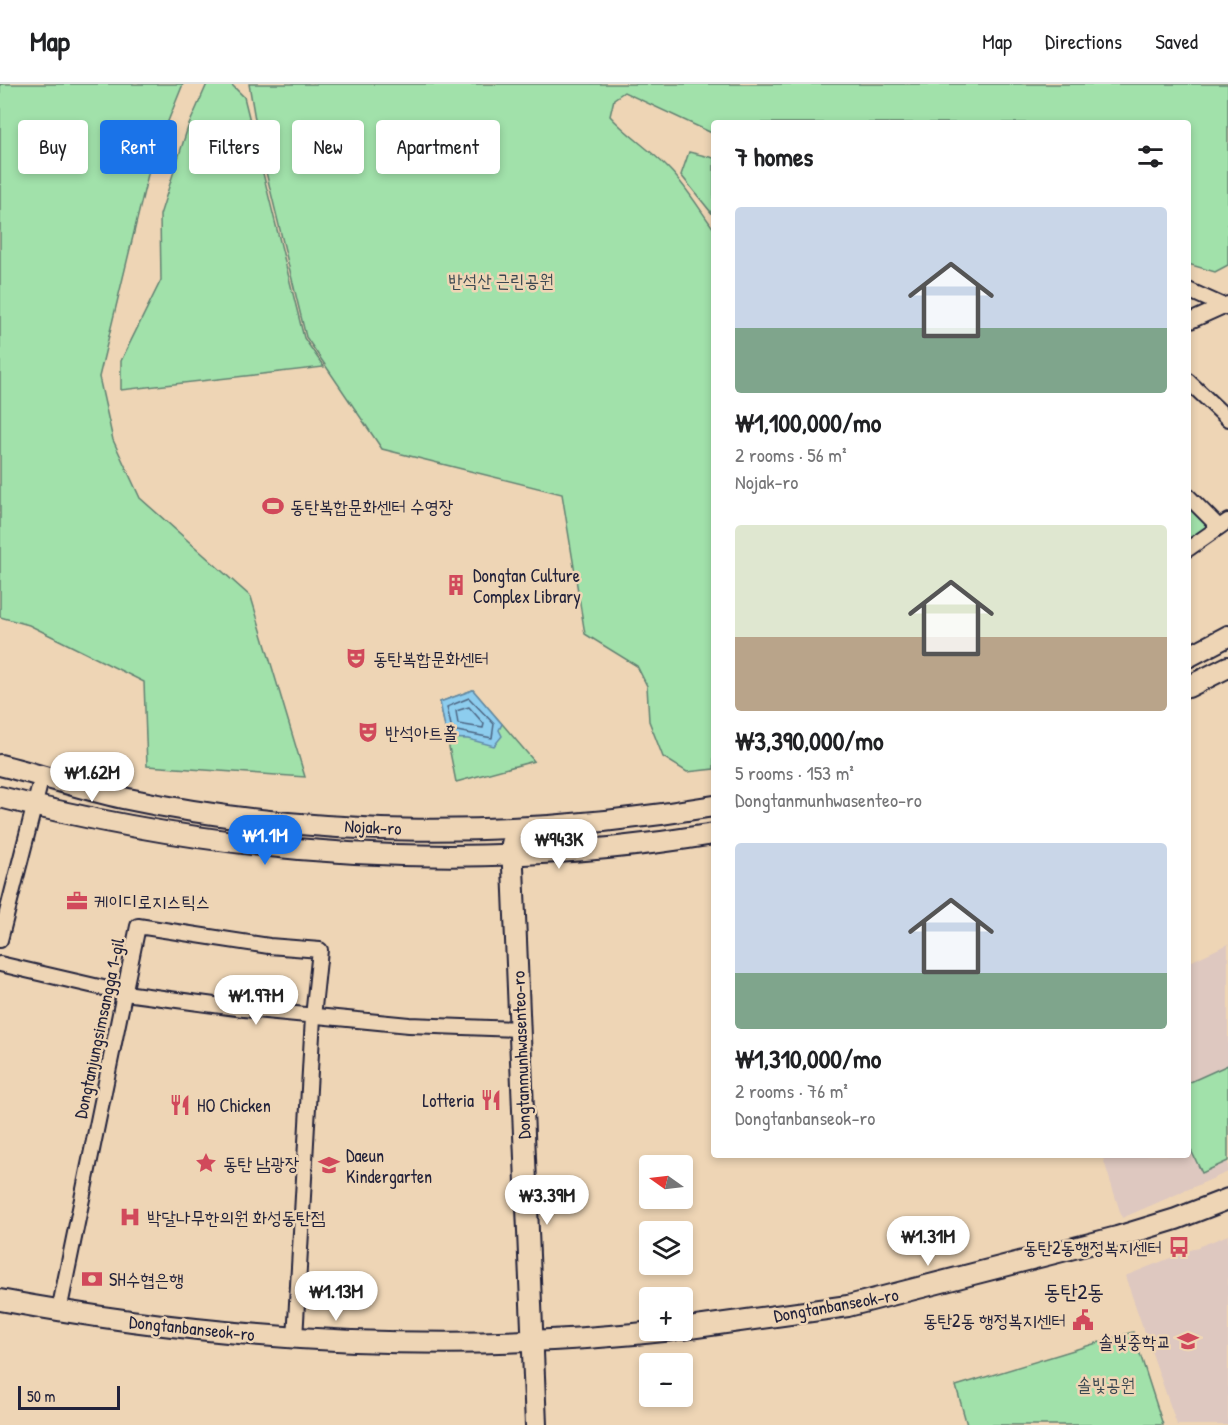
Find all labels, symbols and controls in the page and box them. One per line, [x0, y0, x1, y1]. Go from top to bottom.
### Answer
text: Map [30, 22, 70, 60]
text: Map [982, 27, 1012, 56]
text: Directions [1045, 27, 1122, 56]
text: Saved [1155, 27, 1198, 56]
chip: Buy [18, 120, 88, 174]
chip: Rent [100, 120, 177, 174]
chip: Filters [189, 120, 280, 174]
chip: New [292, 120, 364, 174]
chip: Apartment [376, 120, 500, 174]
text: 7 homes [735, 139, 813, 174]
icon: filters [1134, 140, 1167, 173]
icon: home [897, 246, 1005, 354]
park label: 반석산 근린공원 [448, 268, 554, 293]
text: ₩1,100,000/mo [735, 405, 881, 440]
text: 2 rooms · 56 m² [735, 441, 847, 468]
text: Nojak-ro [735, 468, 798, 495]
sports icon: 동탄복합문화센터 수영장 [261, 494, 285, 518]
place label: 동탄복합문화센터 수영장 [290, 494, 453, 519]
place label: Dongtan Culture Complex Library [473, 563, 581, 609]
icon: home [897, 564, 1005, 672]
building icon: Dongtan Culture Complex Library [444, 573, 468, 597]
theatre icon: 동탄복합문화센터 [344, 646, 368, 670]
place label: 동탄복합문화센터 [373, 646, 489, 671]
theatre icon: 반석아트홀 [356, 720, 380, 744]
place label: 반석아트홀 [385, 720, 457, 745]
text: ₩3,390,000/mo [735, 723, 883, 758]
pin: ₩1.62M [43, 752, 141, 803]
text: ₩1.62M [64, 758, 120, 785]
text: 5 rooms · 153 m² [735, 759, 854, 786]
text: Dongtanmunhwasenteo-ro [735, 786, 922, 813]
street label: Nojak-ro [344, 813, 402, 841]
pin: ₩1.1M [223, 815, 307, 866]
pin: ₩943K [517, 819, 601, 870]
text: ₩1.1M [242, 821, 288, 848]
text: ₩943K [534, 825, 584, 852]
icon: home [897, 882, 1005, 990]
office icon: 케이디로지스틱스 [65, 889, 89, 913]
place label: 케이디로지스틱스 [94, 889, 210, 914]
street label: Dongtanjungsimsangga 1-gil [68, 935, 130, 1121]
street label: Dongtanmunhwasenteo-ro [506, 971, 536, 1139]
pin: ₩1.97M [207, 975, 305, 1026]
text: ₩1.97M [228, 981, 284, 1008]
text: ₩1,310,000/mo [735, 1041, 881, 1076]
text: 2 rooms · 76 m² [735, 1077, 848, 1104]
place label: Lotteria [422, 1088, 474, 1113]
restaurant icon: Lotteria [479, 1088, 503, 1112]
restaurant icon: HO Chicken [168, 1093, 192, 1117]
place label: HO Chicken [197, 1093, 271, 1118]
text: Dongtanbanseok-ro [735, 1104, 875, 1131]
place label: Daeun Kindergarten [346, 1143, 432, 1189]
place icon: 동탄 남광장 [194, 1151, 218, 1175]
place label: 동탄 남광장 [223, 1151, 300, 1176]
school or university icon: Daeun Kindergarten [317, 1153, 341, 1177]
north arrow [639, 1155, 693, 1209]
map controls [639, 1155, 693, 1407]
pin: ₩3.39M [498, 1175, 596, 1226]
text: ₩3.39M [519, 1181, 575, 1208]
hospital icon: 박달나무한의원 화성동탄점 [118, 1205, 142, 1229]
place label: 박달나무한의원 화성동탄점 [147, 1205, 325, 1230]
pin: ₩1.31M [879, 1216, 977, 1267]
button: layers [639, 1221, 693, 1275]
text: ₩1.31M [901, 1222, 955, 1249]
place label: 동탄2동행정복지센터 [1023, 1235, 1162, 1260]
bus stop icon: 동탄2동행정복지센터 [1167, 1235, 1191, 1259]
bank icon: SH수협은행 [80, 1267, 104, 1291]
place label: SH수협은행 [109, 1267, 184, 1292]
pin: ₩1.13M [287, 1271, 385, 1322]
text: ₩1.13M [309, 1277, 363, 1304]
district label: 동탄2동 [1044, 1277, 1104, 1306]
street label: Dongtanbanseok-ro [772, 1282, 900, 1328]
button: + [639, 1287, 693, 1341]
place label: 동탄2동 행정복지센터 [923, 1308, 1066, 1333]
public building icon: 동탄2동 행정복지센터 [1071, 1308, 1095, 1332]
street label: Dongtanbanseok-ro [128, 1309, 256, 1347]
place label: 솔빛중학교 [1099, 1329, 1171, 1354]
school or university icon: 솔빛중학교 [1176, 1329, 1200, 1353]
button: − [639, 1353, 693, 1407]
park label: 솔빛공원 [1077, 1372, 1135, 1397]
scale bar [18, 1383, 120, 1410]
text: 50 m [27, 1385, 56, 1407]

